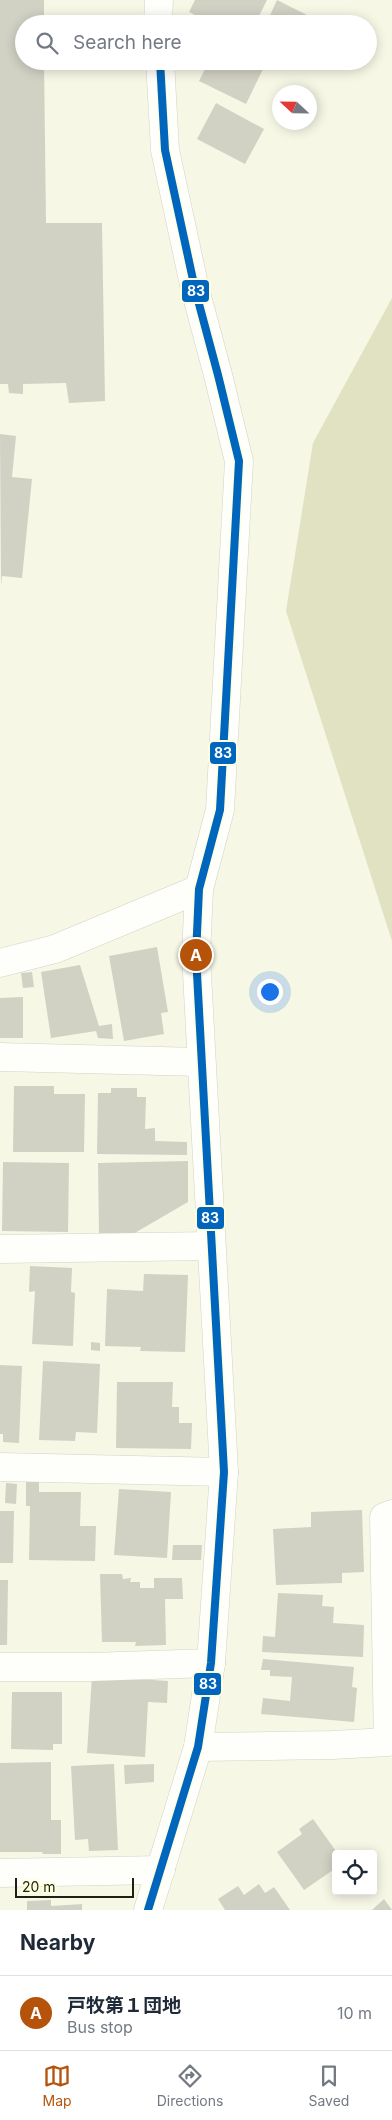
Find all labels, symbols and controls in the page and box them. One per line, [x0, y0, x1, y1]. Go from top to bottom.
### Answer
search box [15, 15, 377, 70]
icon: search [33, 29, 61, 57]
text: Search here [73, 31, 182, 54]
north arrow [272, 85, 317, 130]
line badge: 83 [181, 279, 210, 303]
text: 83 [187, 282, 205, 299]
line badge: 83 [209, 741, 237, 765]
text: 83 [214, 744, 232, 761]
pin: A [180, 936, 212, 974]
your location [257, 979, 283, 1005]
line badge: 83 [196, 1206, 225, 1230]
text: 83 [201, 1209, 219, 1226]
line badge: 83 [193, 1672, 222, 1696]
text: 83 [199, 1675, 217, 1692]
map controls [332, 1850, 377, 1895]
button: locate [332, 1850, 377, 1895]
scale bar [15, 1875, 134, 1898]
text: 20 m [22, 1878, 56, 1895]
text: Nearby [20, 1930, 95, 1955]
text: 戸牧第１団地 [67, 1994, 181, 2017]
text: A [30, 2003, 42, 2023]
text: 10 m [337, 2003, 372, 2023]
text: Bus stop [67, 2017, 133, 2037]
tab: Map [43, 2062, 72, 2109]
tab: Directions [157, 2062, 223, 2109]
tab: Saved [308, 2062, 349, 2109]

